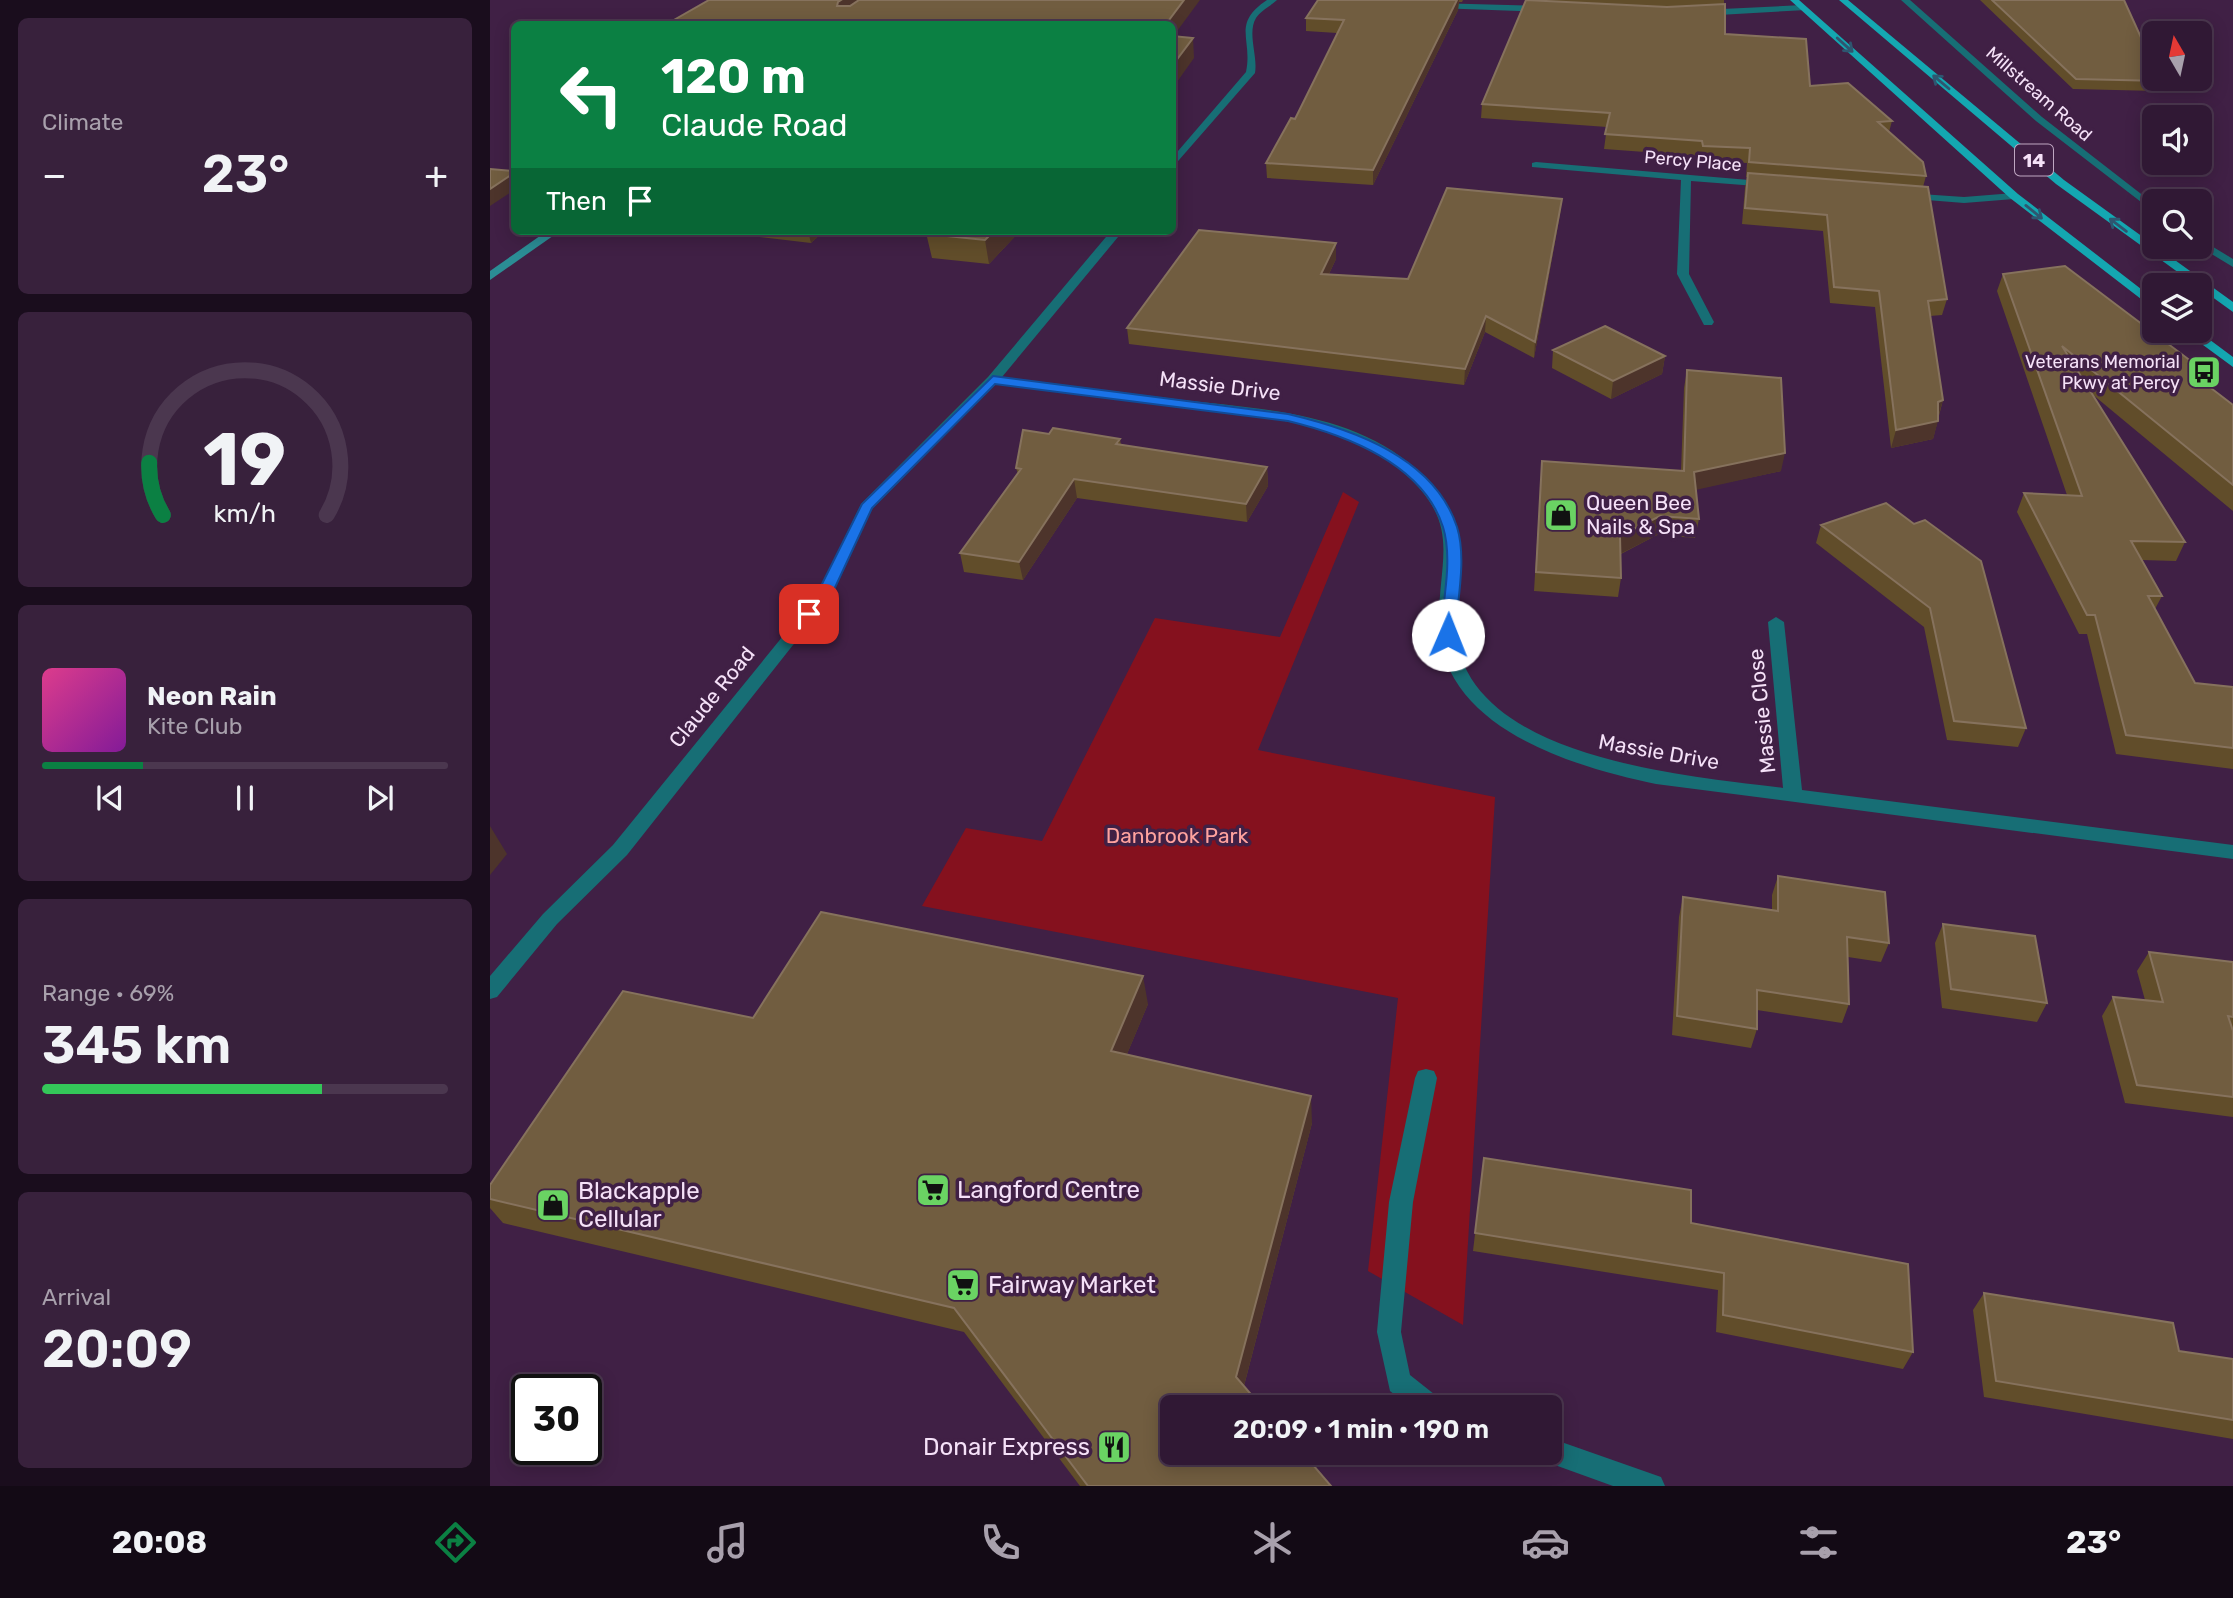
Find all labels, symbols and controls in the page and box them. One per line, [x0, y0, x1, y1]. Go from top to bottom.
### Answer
north arrow [2142, 21, 2212, 91]
map controls [2142, 21, 2212, 343]
one-way arrow [1836, 37, 1854, 53]
street label: Millstream Road [1981, 42, 2097, 146]
text: 120 m [661, 47, 806, 105]
icon: left [546, 49, 637, 140]
one-way arrow [1932, 74, 1950, 90]
button: sound [2142, 105, 2212, 175]
text: Claude Road [661, 106, 848, 144]
text: Climate [42, 108, 123, 136]
text: 23° [202, 143, 289, 205]
road number: 14 [2015, 144, 2053, 176]
street label: Percy Place [1643, 146, 1743, 176]
text: − [42, 152, 67, 198]
text: + [424, 152, 448, 198]
icon: arrive [621, 182, 659, 220]
text: Then [546, 186, 607, 217]
button: search [2142, 189, 2212, 259]
one-way arrow [2024, 204, 2042, 220]
one-way arrow [2109, 218, 2128, 232]
button: layers [2142, 273, 2212, 343]
place label: Veterans Memorial Pkwy at Percy [2025, 351, 2180, 394]
bus stop icon: Veterans Memorial Pkwy at Percy [2185, 353, 2223, 391]
street label: Massie Drive [1158, 366, 1282, 405]
text: 19 [204, 418, 286, 504]
place label: Queen Bee Nails & Spa [1586, 490, 1695, 539]
shop icon: Queen Bee Nails & Spa [1542, 496, 1580, 534]
text: km/h [214, 499, 276, 528]
pin [779, 584, 839, 644]
icon: arrive [790, 595, 828, 633]
position arrow [1411, 598, 1485, 672]
street label: Claude Road [663, 641, 760, 752]
street label: Massie Close [1743, 647, 1780, 775]
text: Neon Rain [147, 681, 277, 712]
text: Kite Club [147, 712, 242, 740]
street label: Massie Drive [1597, 729, 1721, 774]
icon: previous [91, 779, 129, 817]
icon: pause [226, 779, 264, 817]
icon: next [361, 779, 399, 817]
park label: Danbrook Park [1106, 823, 1248, 848]
text: Range · 69% [42, 979, 174, 1007]
text: 345 km [42, 1014, 231, 1076]
supermarket icon: Langford Centre [914, 1171, 952, 1209]
place label: Langford Centre [957, 1176, 1140, 1204]
place label: Blackapple Cellular [578, 1177, 700, 1233]
shop icon: Blackapple Cellular [534, 1186, 572, 1224]
supermarket icon: Fairway Market [944, 1266, 982, 1304]
place label: Fairway Market [988, 1271, 1156, 1299]
text: Arrival [42, 1283, 111, 1311]
text: 20:09 [42, 1318, 192, 1380]
speed limit sign: 30 [511, 1374, 602, 1465]
text: 20:09 · 1 min · 190 m [1233, 1414, 1489, 1445]
restaurant icon: Donair Express [1095, 1428, 1133, 1466]
place label: Donair Express [923, 1433, 1090, 1461]
icon: directions [431, 1518, 480, 1567]
icon: music [703, 1518, 752, 1567]
icon: phone [976, 1518, 1025, 1567]
icon: climate [1248, 1518, 1297, 1567]
icon: car [1521, 1518, 1570, 1567]
icon: filters [1794, 1518, 1843, 1567]
text: 20:08 [112, 1523, 207, 1561]
text: 23° [2066, 1523, 2121, 1561]

